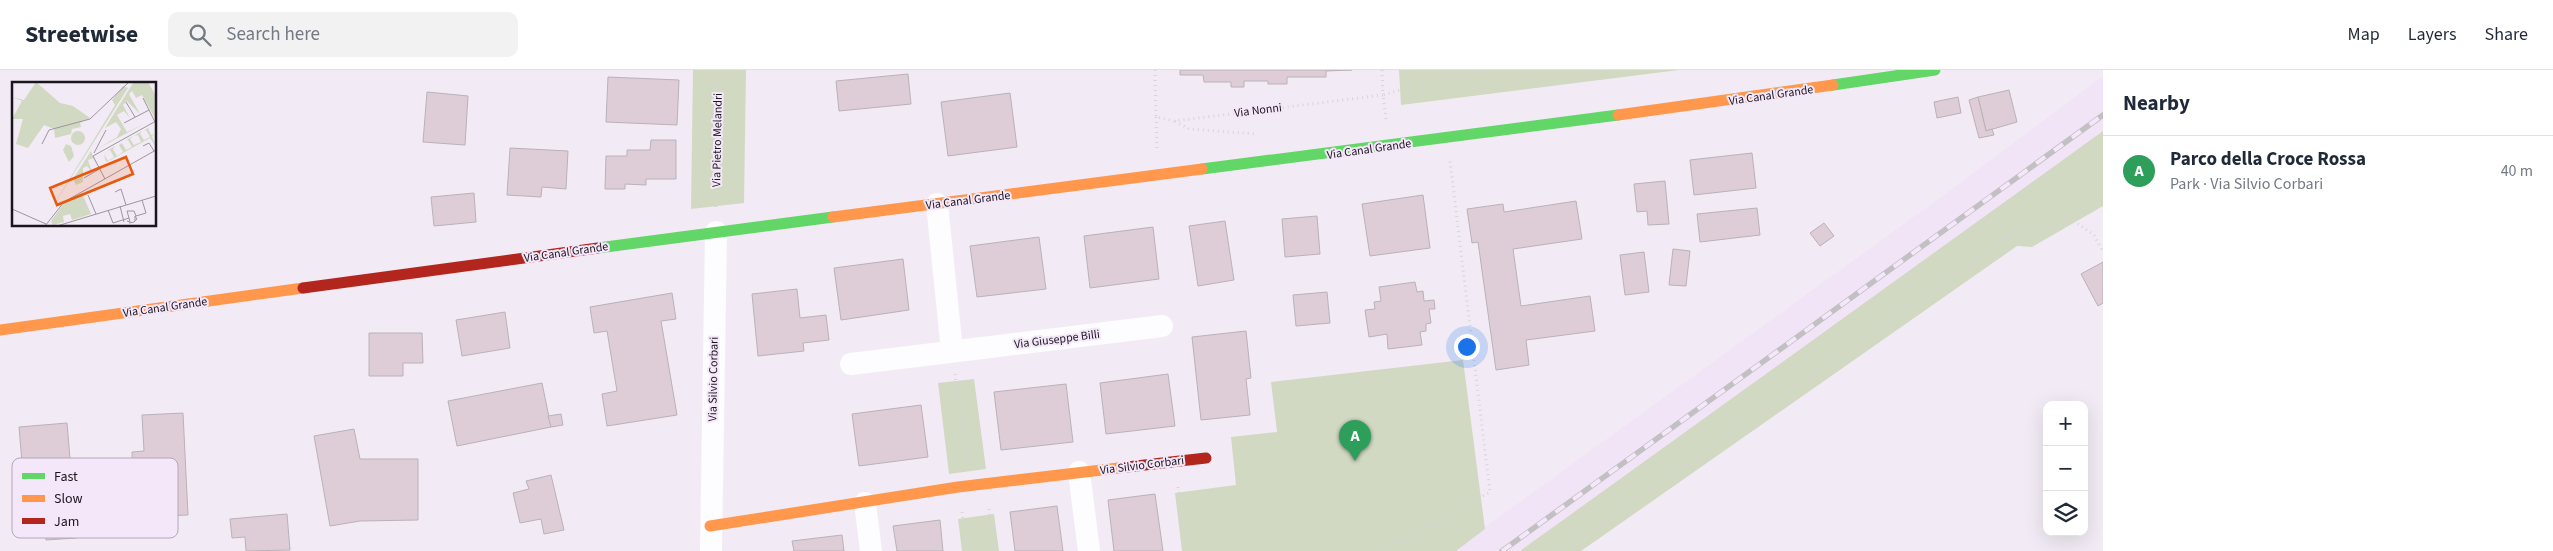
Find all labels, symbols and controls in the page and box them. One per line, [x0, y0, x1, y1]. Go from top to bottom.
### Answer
search box [168, 12, 518, 57]
text: Streetwise [25, 17, 138, 52]
icon: search [186, 21, 214, 49]
text: Search here [226, 21, 320, 48]
text: Map [2348, 22, 2380, 47]
text: Layers [2408, 22, 2457, 47]
text: Share [2485, 22, 2528, 47]
street label: Via Canal Grande [1728, 81, 1814, 110]
inset map [12, 82, 156, 226]
text: Nearby [2123, 88, 2190, 118]
street label: Via Pietro Melandri [708, 93, 727, 187]
street label: Via Nonni [1233, 99, 1283, 122]
street label: Via Canal Grande [1326, 135, 1412, 164]
text: Parco della Croce Rossa [2170, 146, 2366, 173]
text: A [2134, 160, 2144, 182]
text: 40 m [2501, 160, 2533, 182]
text: Park · Via Silvio Corbari [2170, 173, 2323, 195]
street label: Via Canal Grande [925, 187, 1011, 214]
street label: Via Canal Grande [523, 238, 609, 267]
street label: Via Canal Grande [122, 293, 208, 322]
street label: Via Giuseppe Billi [1013, 326, 1101, 353]
your location [1454, 334, 1480, 360]
street label: Via Silvio Corbari [704, 337, 723, 421]
map controls [2043, 401, 2088, 536]
button: + [2043, 401, 2088, 446]
pin: A [1339, 420, 1371, 461]
button: − [2043, 446, 2088, 491]
street label: Via Silvio Corbari [1099, 452, 1185, 479]
legend [12, 458, 178, 538]
text: Fast [54, 467, 78, 487]
text: Slow [54, 489, 83, 509]
button: layers [2043, 491, 2088, 536]
text: Jam [54, 512, 79, 532]

